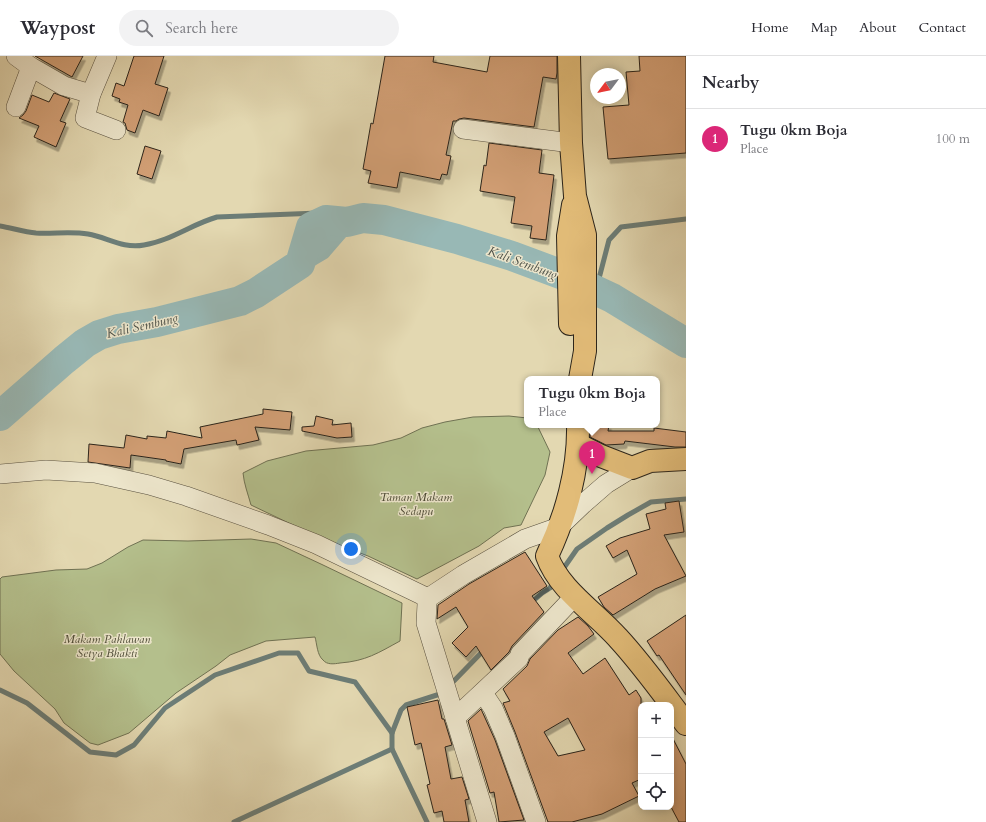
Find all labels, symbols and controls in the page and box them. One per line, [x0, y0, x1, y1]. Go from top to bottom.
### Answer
search box [119, 10, 399, 46]
text: Waypost [20, 15, 95, 41]
icon: search [133, 17, 155, 39]
text: Search here [165, 18, 238, 38]
text: Home [751, 18, 789, 37]
text: Map [811, 18, 837, 37]
text: About [859, 18, 896, 37]
text: Contact [918, 18, 966, 37]
north arrow [590, 68, 626, 104]
text: Nearby [702, 71, 759, 94]
text: Tugu 0km Boja [740, 120, 847, 140]
text: 1 [712, 130, 718, 148]
text: 100 m [936, 130, 970, 148]
text: Place [740, 140, 768, 158]
water label: Kali Sembung [485, 242, 560, 284]
water label: Kali Sembung [105, 309, 180, 343]
popup [524, 376, 660, 428]
text: Tugu 0km Boja [538, 383, 646, 403]
text: Place [538, 403, 567, 421]
pin: 1 [579, 441, 605, 474]
park label: Taman Makam Sedapu [380, 489, 452, 519]
your location [341, 539, 361, 559]
park label: Makam Pahlawan Setya Bhakti [64, 631, 150, 661]
map controls [638, 702, 674, 810]
button: + [638, 702, 674, 738]
button: − [638, 738, 674, 774]
button: locate [638, 774, 674, 810]

